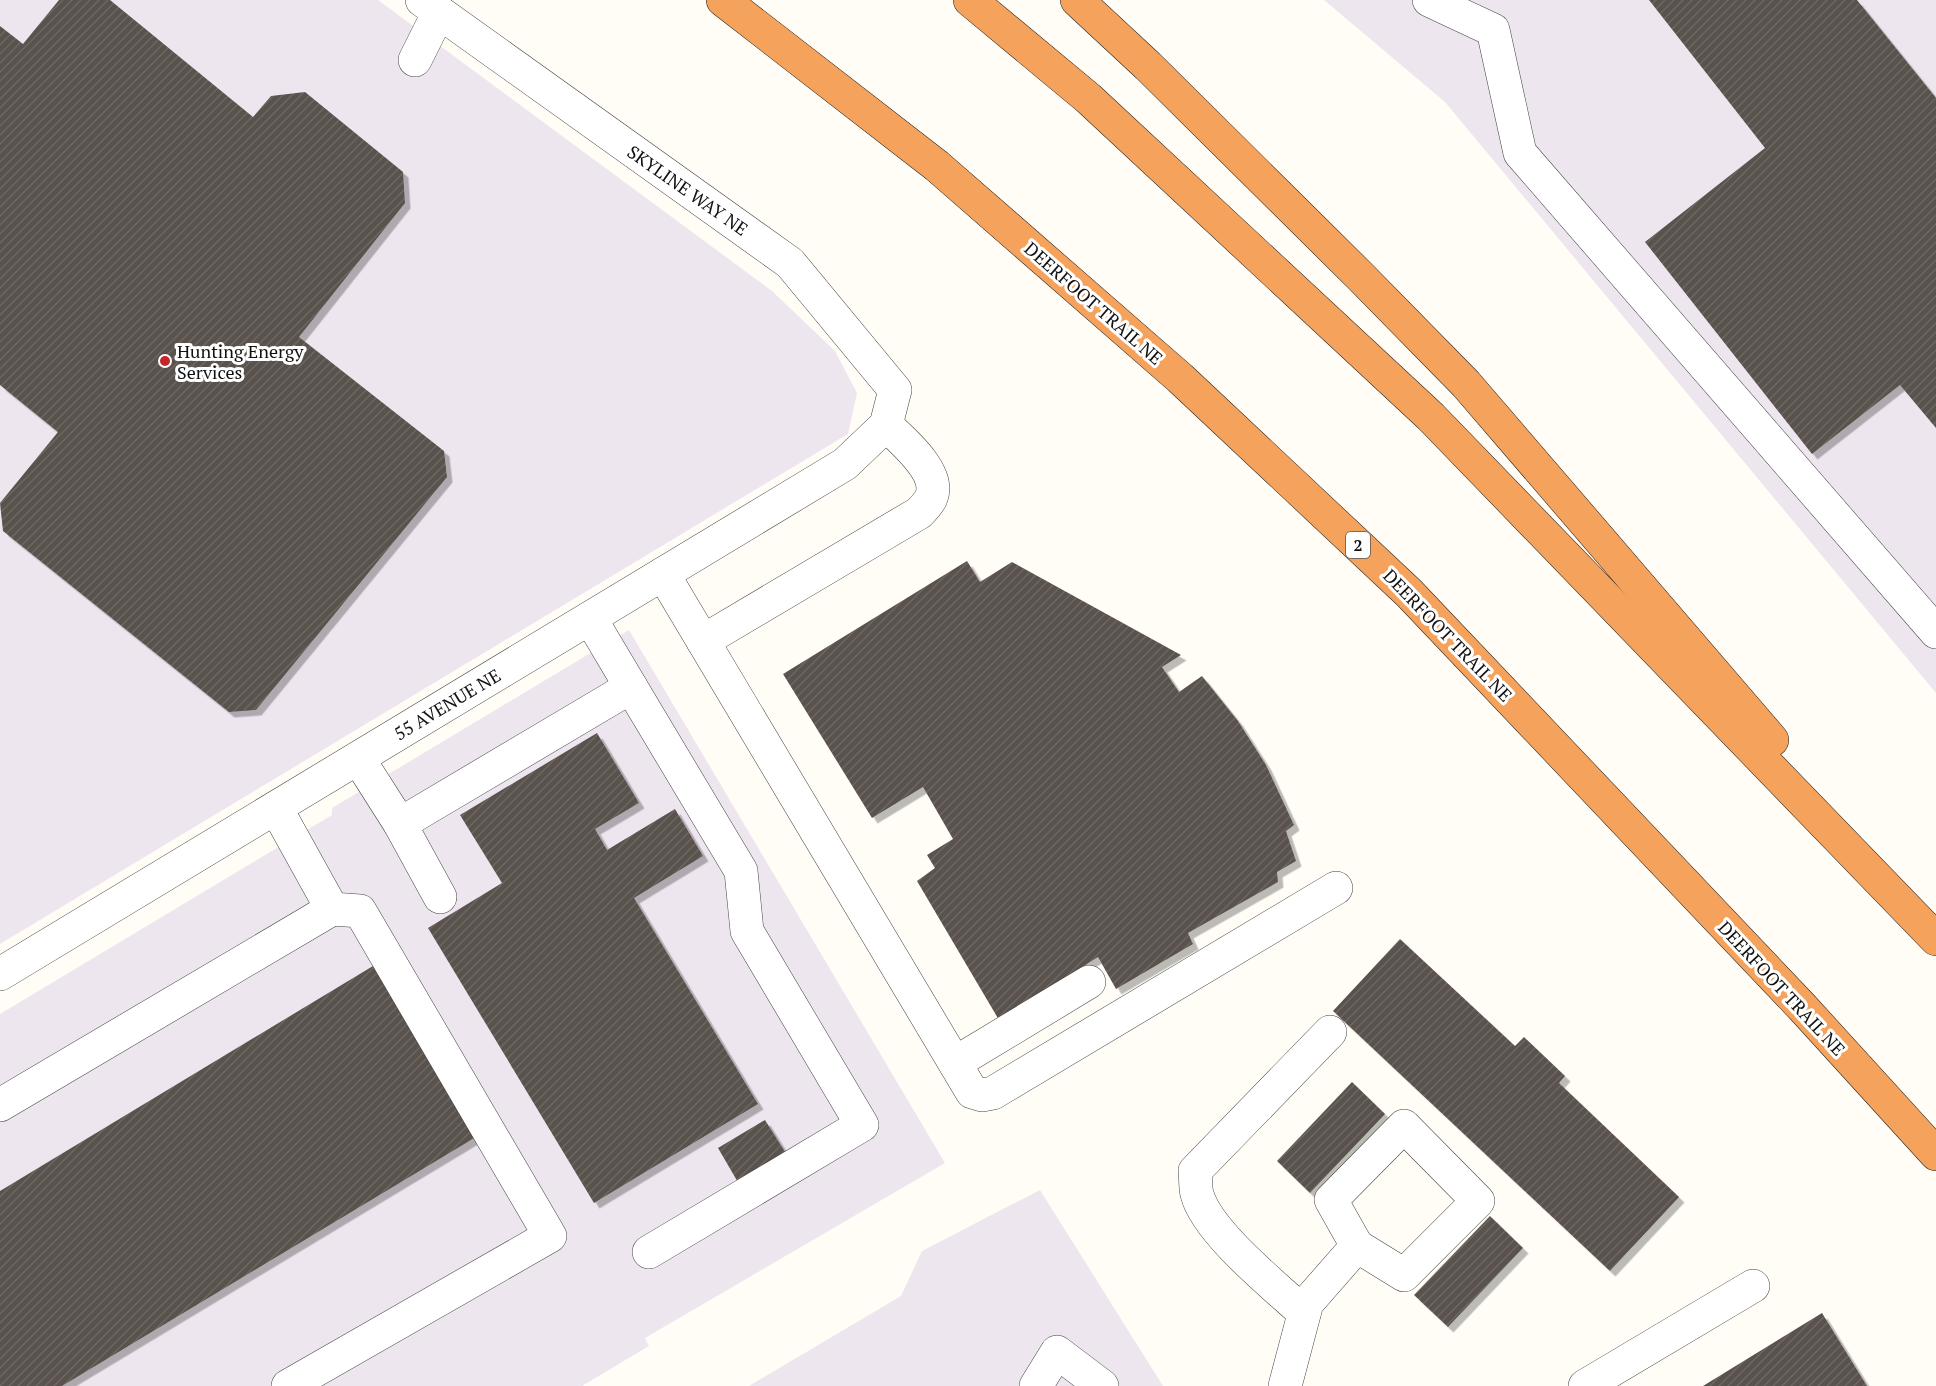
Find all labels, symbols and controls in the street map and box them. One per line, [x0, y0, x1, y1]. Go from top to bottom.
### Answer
street label: SKYLINE WAY NE [623, 139, 753, 241]
street label: DEERFOOT TRAIL NE [1020, 236, 1168, 370]
place label: Hunting Energy Services [177, 339, 304, 384]
marker: Hunting Energy Services [158, 354, 172, 368]
road number: 2 [1346, 532, 1370, 558]
street label: DEERFOOT TRAIL NE [1378, 563, 1518, 707]
street label: 55 AVENUE NE [389, 663, 505, 745]
street label: DEERFOOT TRAIL NE [1713, 916, 1851, 1060]

